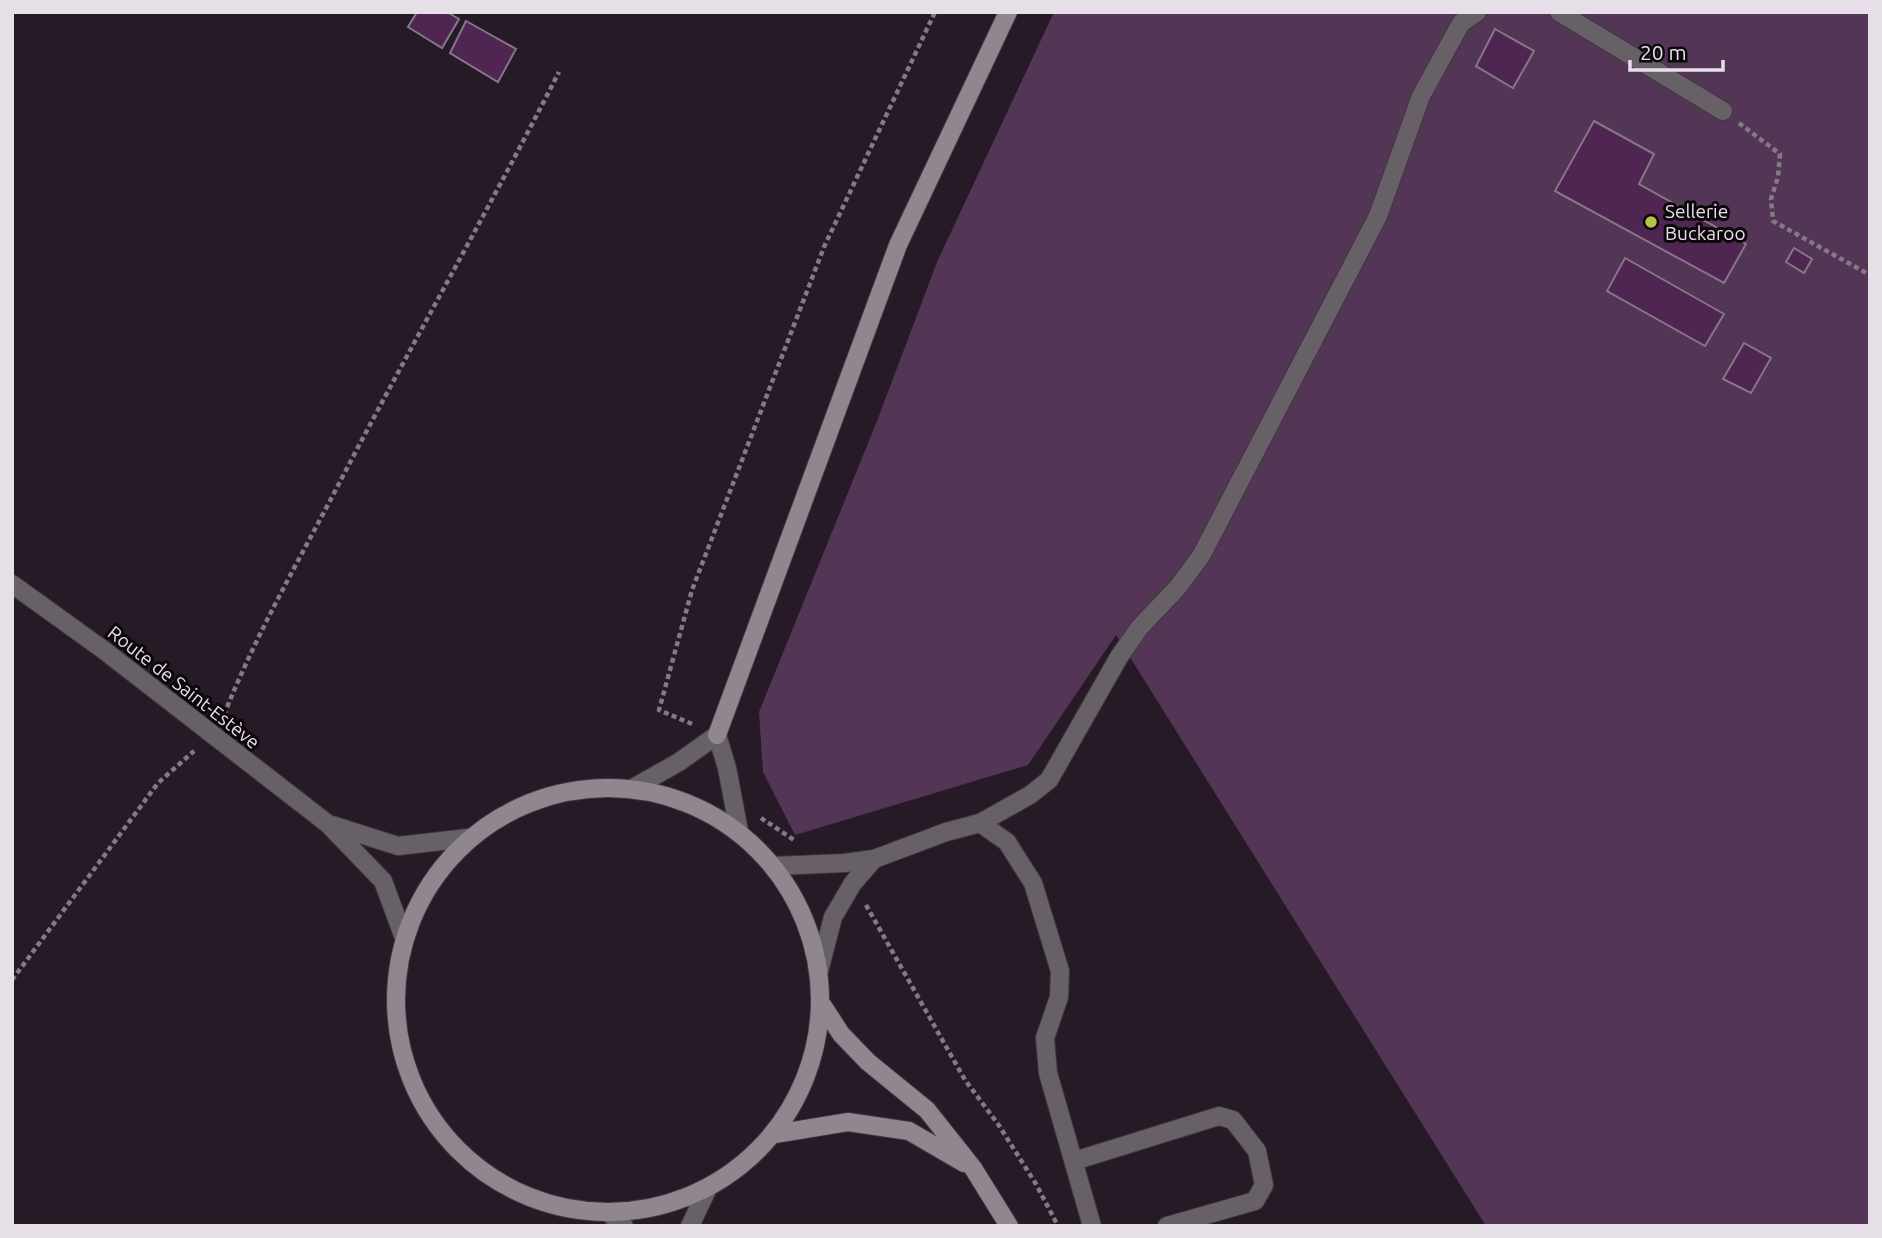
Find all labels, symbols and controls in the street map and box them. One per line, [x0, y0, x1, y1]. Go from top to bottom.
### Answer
scale bar [1630, 28, 1723, 72]
text: 20 m [1640, 40, 1687, 64]
place label: Sellerie Buckaroo [1665, 200, 1746, 244]
marker: Sellerie Buckaroo [1643, 214, 1659, 230]
street label: Route de Saint-Estève [104, 621, 264, 753]

